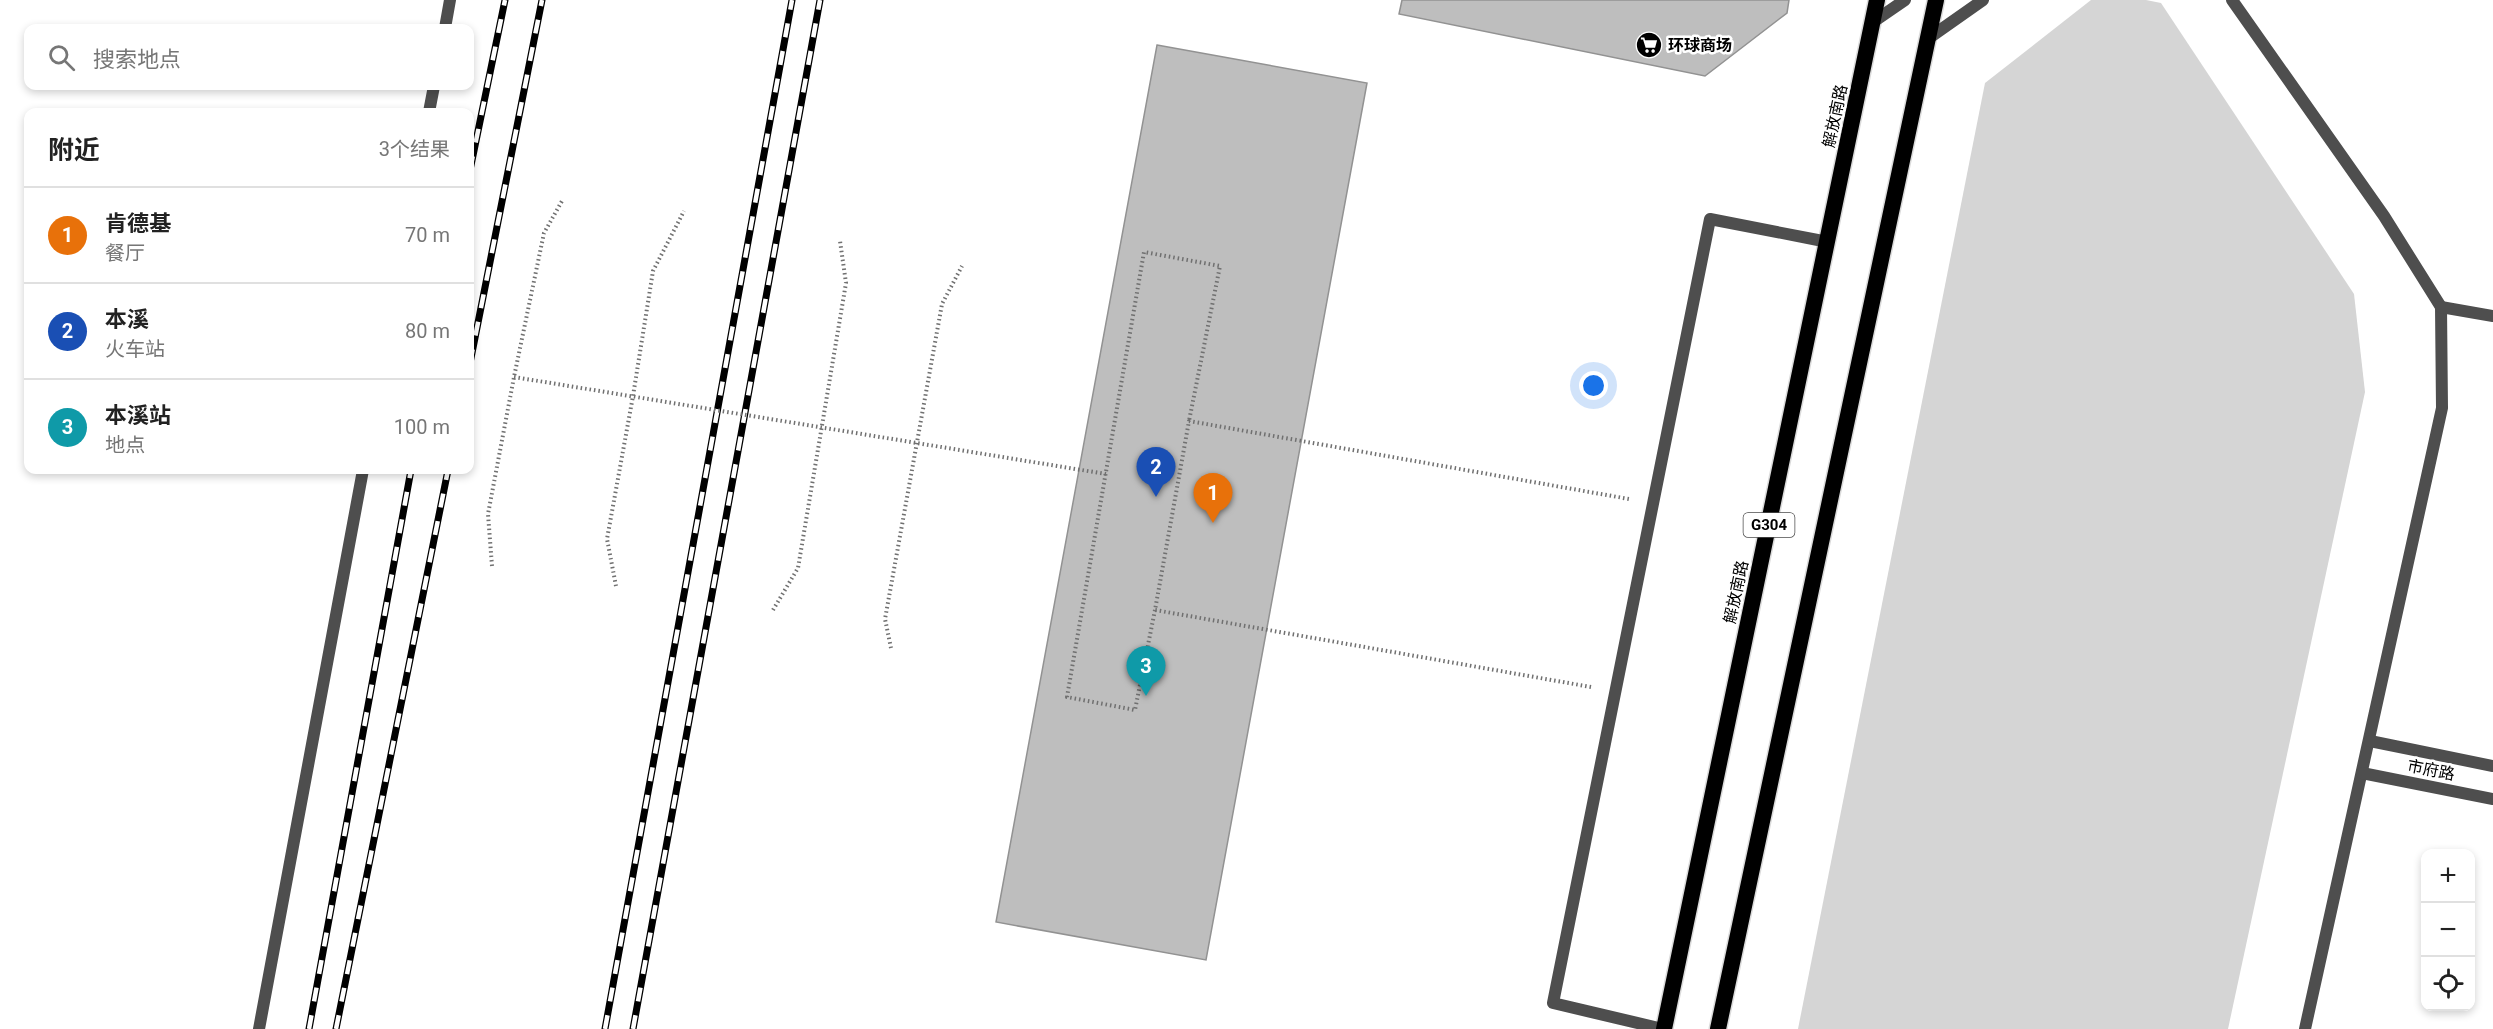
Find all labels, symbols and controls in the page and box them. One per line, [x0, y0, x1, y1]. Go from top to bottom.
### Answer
search box [24, 24, 474, 90]
supermarket icon: 环球商场 [1634, 30, 1664, 60]
place label: 环球商场 [1668, 36, 1732, 55]
icon: search [45, 41, 78, 74]
text: 搜索地点 [93, 47, 181, 72]
street label: 解放南路 [1819, 83, 1851, 149]
text: 附近 [48, 135, 100, 165]
text: 3个结果 [379, 137, 450, 161]
text: 肯德基 [105, 211, 171, 236]
text: 1 [62, 223, 73, 247]
text: 70 m [405, 223, 450, 247]
text: 餐厅 [105, 241, 145, 265]
text: 本溪 [105, 307, 149, 332]
text: 2 [62, 319, 73, 343]
text: 80 m [405, 319, 450, 343]
text: 火车站 [105, 337, 165, 361]
your location [1579, 371, 1608, 400]
text: 本溪站 [105, 403, 171, 428]
text: 3 [62, 415, 73, 439]
text: 100 m [394, 415, 450, 439]
text: 地点 [105, 433, 145, 457]
pin: 2 [1136, 448, 1176, 497]
pin: 1 [1194, 474, 1232, 523]
road number: G304 [1744, 513, 1794, 537]
street label: 解放南路 [1720, 559, 1752, 625]
pin: 3 [1126, 646, 1166, 696]
street label: 市府路 [2406, 756, 2456, 784]
map controls [2421, 849, 2475, 1011]
button: + [2421, 849, 2475, 903]
button: − [2421, 903, 2475, 957]
button: locate [2421, 957, 2475, 1011]

